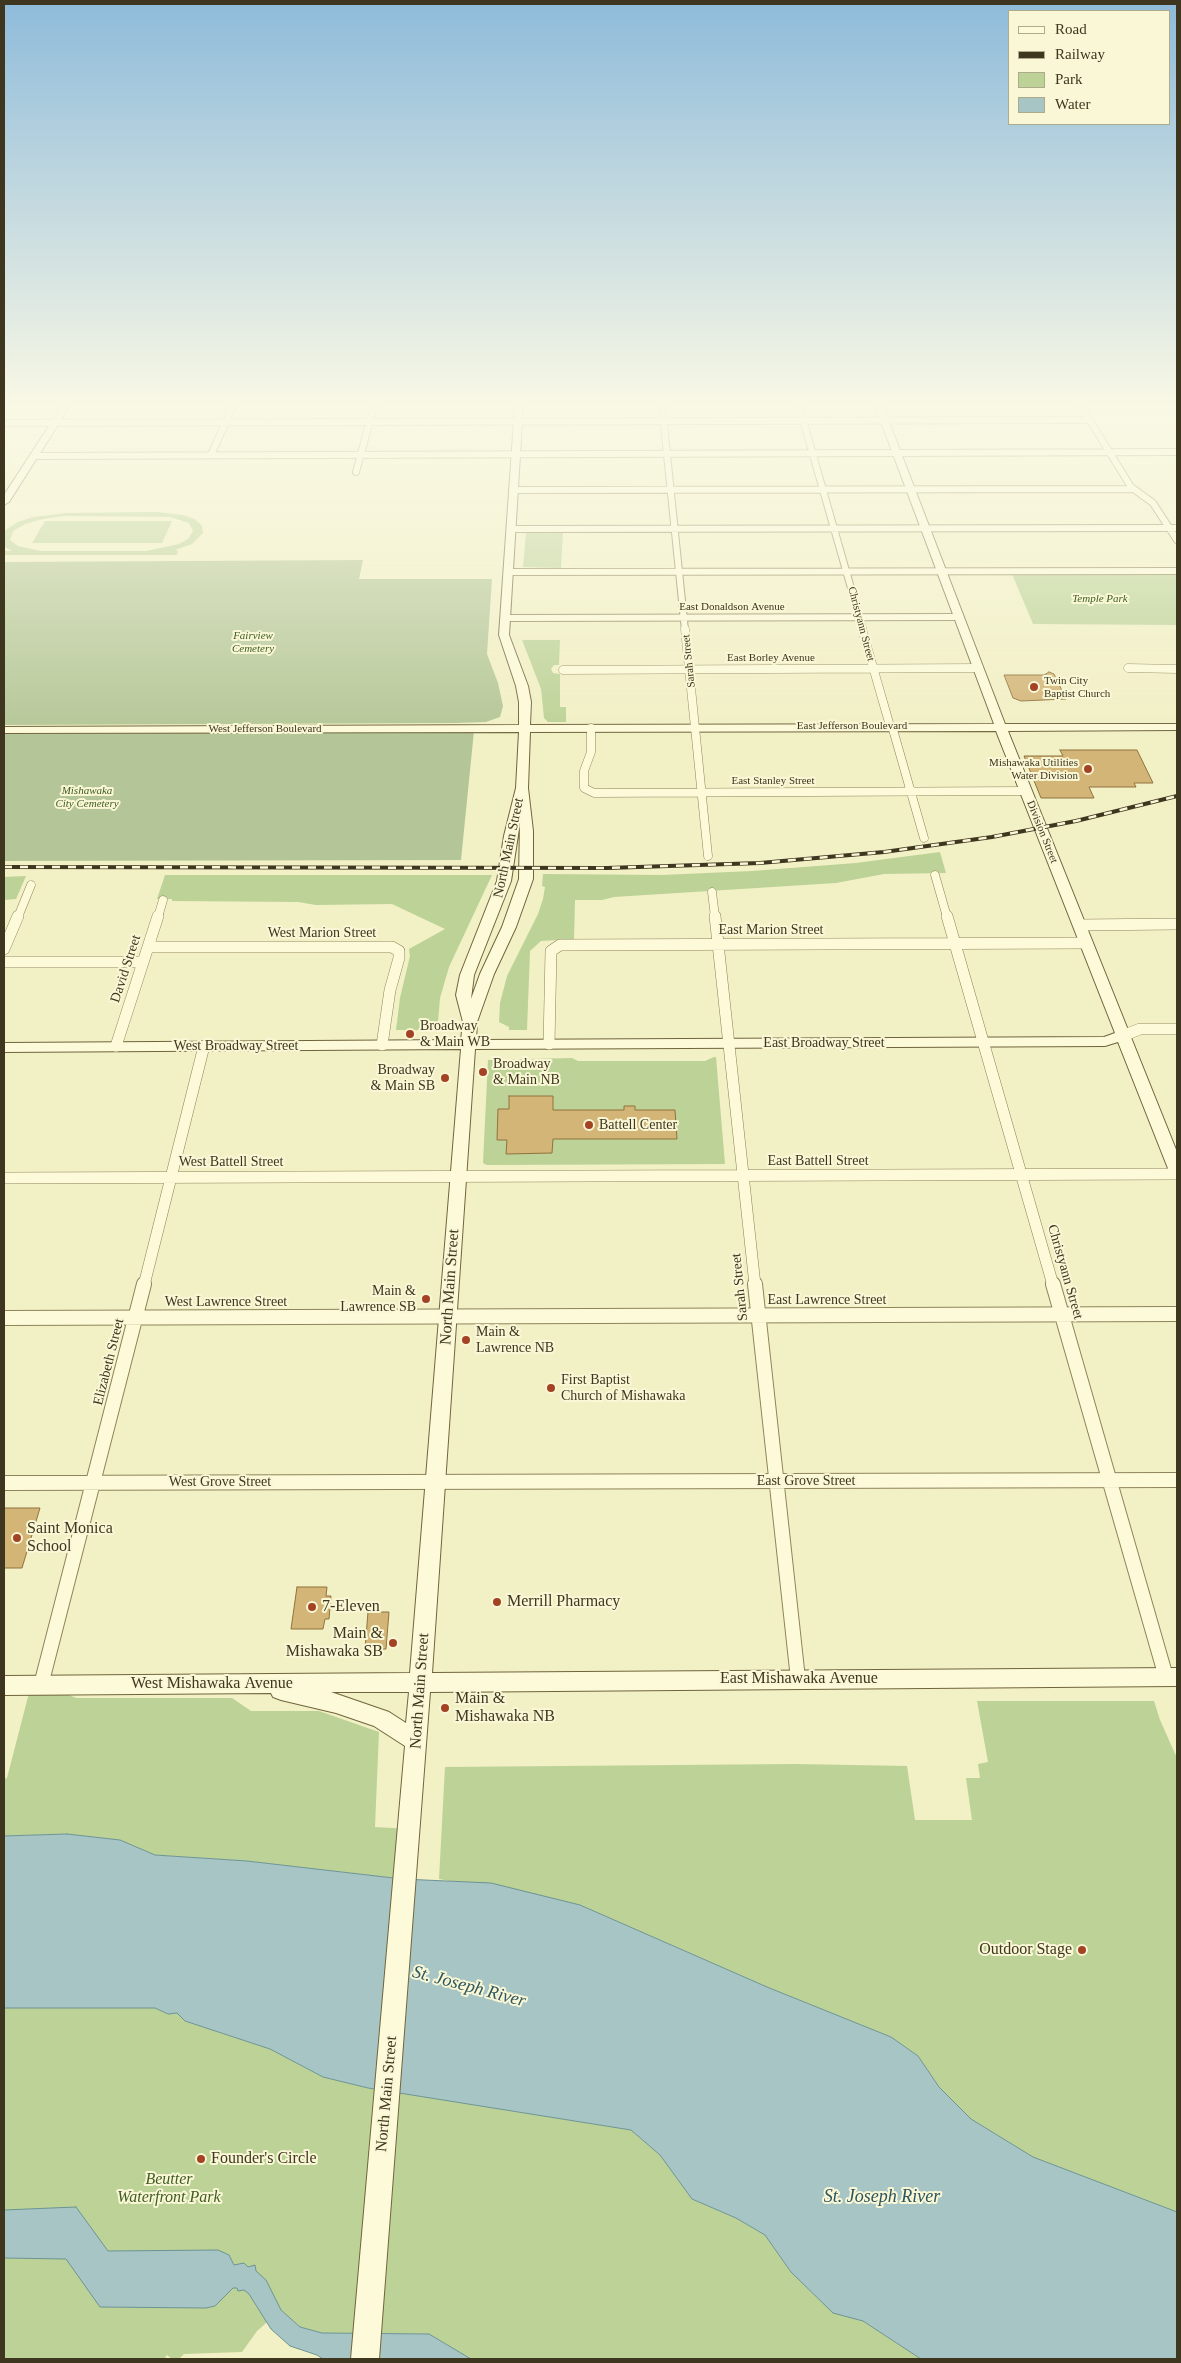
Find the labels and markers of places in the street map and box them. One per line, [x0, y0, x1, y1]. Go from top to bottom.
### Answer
place label: Twin City Baptist Church [1044, 674, 1110, 700]
marker: Twin City Baptist Church [1028, 681, 1040, 693]
place label: Mishawaka Utilities Water Division [989, 756, 1078, 782]
marker: Mishawaka Utilities Water Division [1082, 763, 1094, 775]
place label: Broadway & Main WB [420, 1018, 490, 1050]
marker: Broadway & Main WB [404, 1028, 416, 1040]
place label: Broadway & Main NB [493, 1056, 560, 1088]
place label: Broadway & Main SB [370, 1062, 435, 1094]
marker: Broadway & Main NB [477, 1066, 489, 1078]
marker: Broadway & Main SB [439, 1072, 451, 1084]
place label: Battell Center [599, 1117, 677, 1133]
marker: Battell Center [583, 1119, 595, 1131]
place label: Main & Lawrence SB [340, 1283, 416, 1315]
marker: Main & Lawrence SB [420, 1293, 432, 1305]
place label: Main & Lawrence NB [476, 1324, 554, 1356]
marker: Main & Lawrence NB [460, 1334, 472, 1346]
place label: First Baptist Church of Mishawaka [561, 1372, 685, 1404]
marker: First Baptist Church of Mishawaka [545, 1382, 557, 1394]
place label: Saint Monica School [27, 1519, 113, 1557]
marker: Saint Monica School [11, 1532, 23, 1544]
place label: Merrill Pharmacy [507, 1592, 620, 1612]
marker: Merrill Pharmacy [491, 1596, 503, 1608]
place label: 7-Eleven [322, 1597, 380, 1617]
marker: 7-Eleven [306, 1601, 318, 1613]
place label: Main & Mishawaka SB [286, 1624, 383, 1662]
marker: Main & Mishawaka SB [387, 1637, 399, 1649]
place label: Main & Mishawaka NB [455, 1689, 555, 1727]
marker: Main & Mishawaka NB [439, 1702, 451, 1714]
place label: Outdoor Stage [979, 1940, 1072, 1960]
marker: Outdoor Stage [1076, 1944, 1088, 1956]
place label: Founder's Circle [211, 2149, 317, 2169]
marker: Founder's Circle [195, 2153, 207, 2165]

